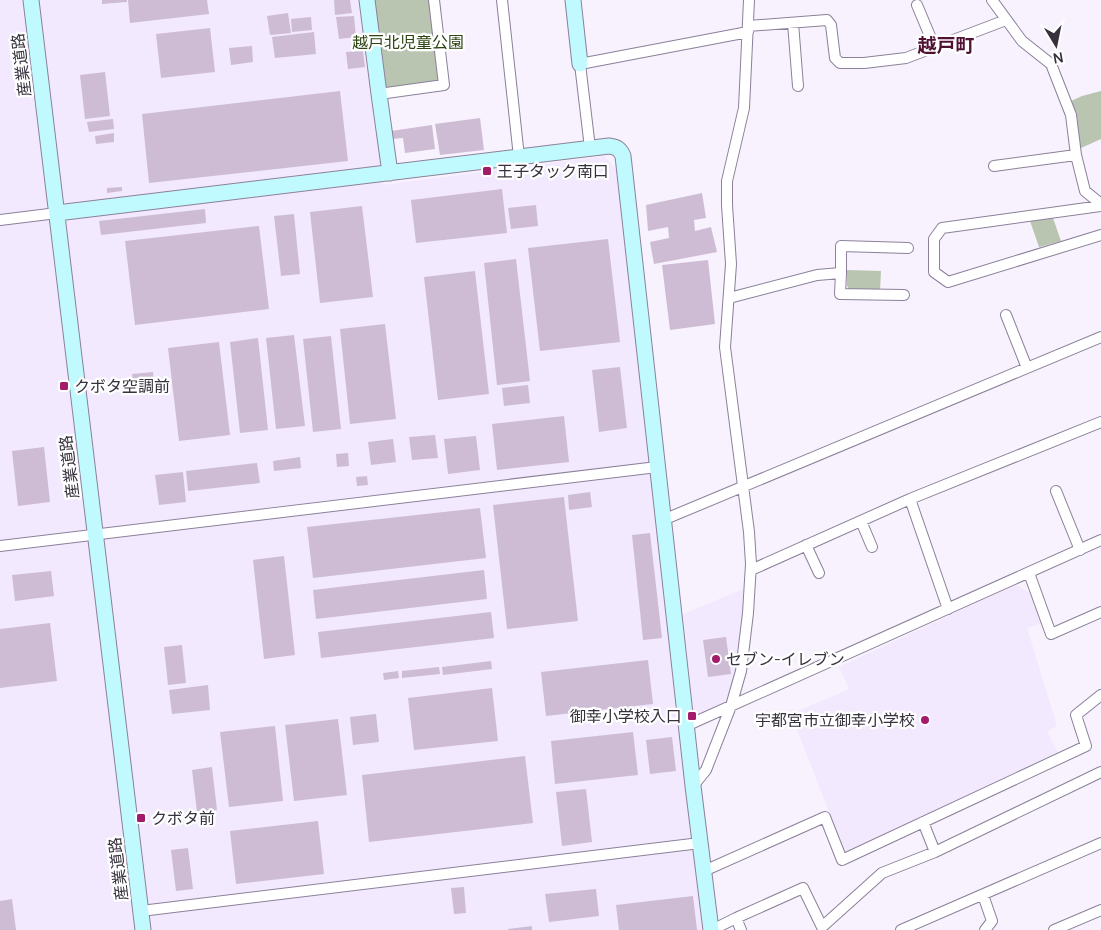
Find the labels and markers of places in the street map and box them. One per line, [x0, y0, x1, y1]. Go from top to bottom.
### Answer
place label: 王子タック南口 [497, 160, 609, 182]
marker: 王子タック南口 [481, 165, 493, 177]
place label: クボタ空調前 [74, 375, 170, 397]
marker: クボタ空調前 [58, 380, 70, 392]
place label: セブン-イレブン [726, 648, 845, 670]
marker: セブン-イレブン [710, 653, 722, 665]
place label: 御幸小学校入口 [570, 705, 682, 727]
place label: 宇都宮市立御幸小学校 [755, 709, 915, 731]
marker: 御幸小学校入口 [686, 710, 698, 722]
marker: 宇都宮市立御幸小学校 [919, 714, 931, 726]
place label: クボタ前 [151, 807, 215, 829]
marker: クボタ前 [135, 812, 147, 824]

